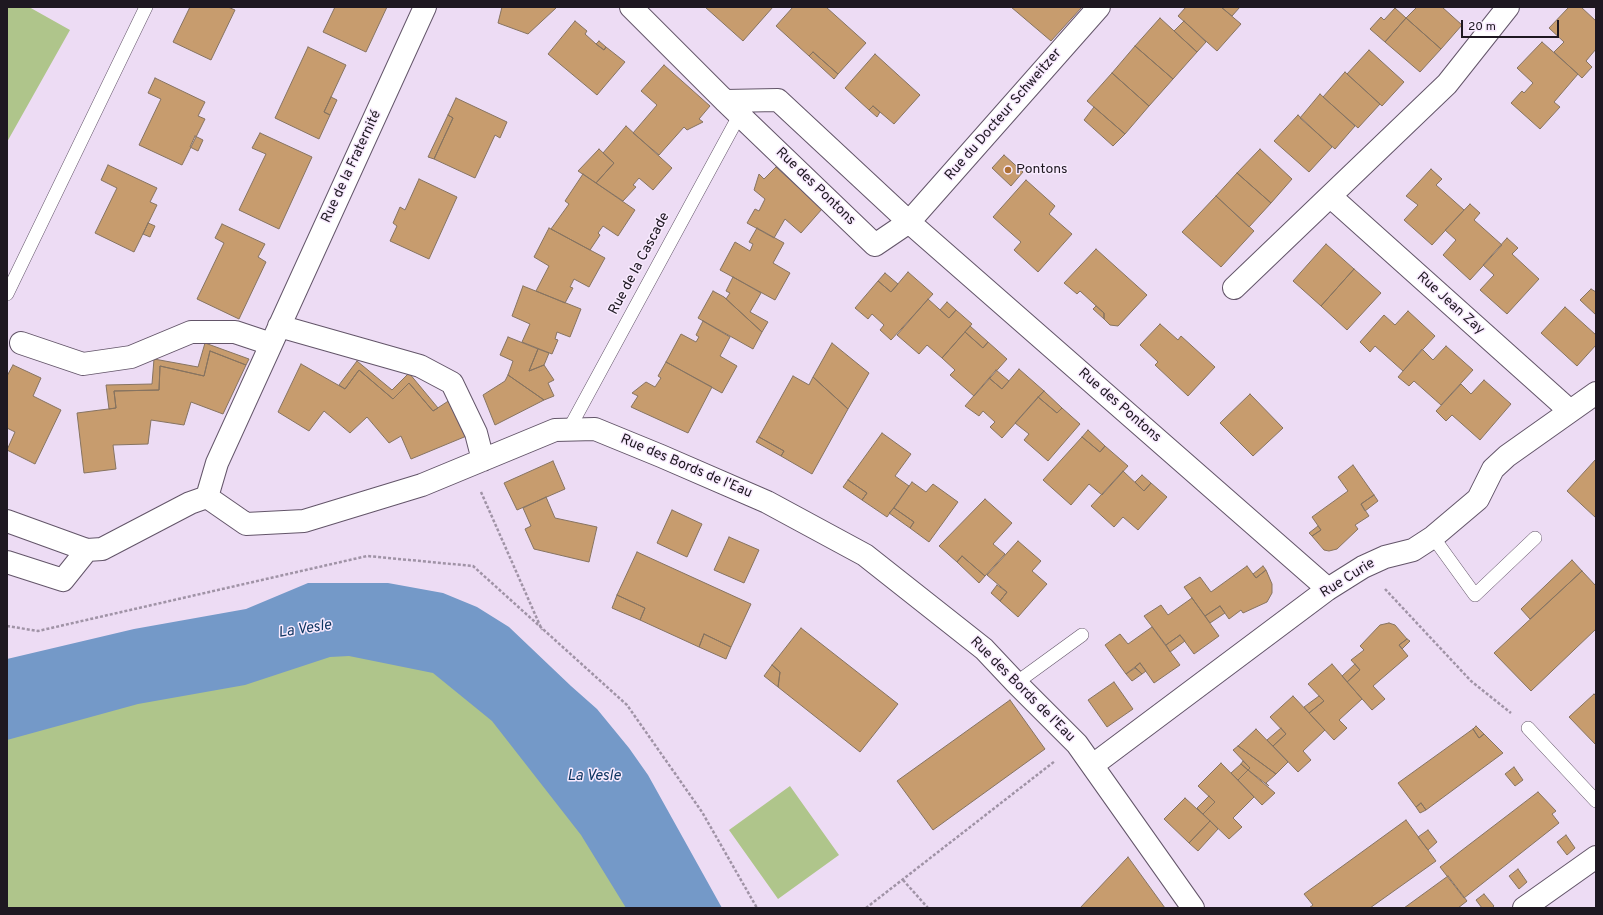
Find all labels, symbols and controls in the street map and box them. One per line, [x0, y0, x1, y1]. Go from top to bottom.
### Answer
scale bar [1463, 12, 1561, 38]
text: 20 m [1468, 19, 1496, 35]
street label: Rue du Docteur Schweitzer [942, 46, 1066, 184]
street label: Rue de la Fraternité [319, 108, 385, 226]
street label: Rue des Pontons [772, 145, 858, 229]
place label: Pontons [1016, 162, 1068, 178]
marker: Pontons [1003, 165, 1013, 175]
street label: Rue de la Cascade [606, 210, 674, 318]
street label: Rue Jean Zay [1413, 269, 1487, 339]
street label: Rue des Pontons [1074, 365, 1164, 447]
street label: Rue des Bords de l'Eau [618, 432, 754, 502]
street label: Rue Curie [1318, 556, 1378, 602]
water label: La Vesle [277, 617, 333, 643]
street label: Rue des Bords de l'Eau [966, 634, 1078, 746]
water label: La Vesle [567, 768, 621, 786]

